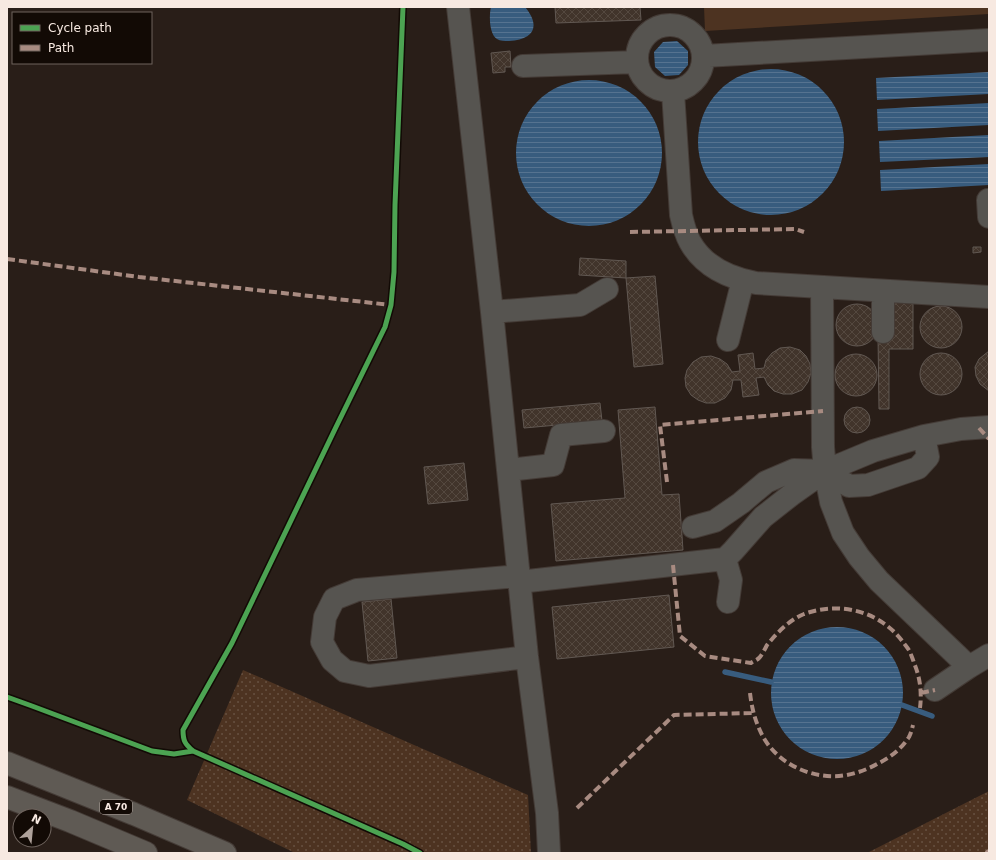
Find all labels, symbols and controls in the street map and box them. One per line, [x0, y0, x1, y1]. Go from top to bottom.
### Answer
legend [12, 12, 152, 64]
text: Cycle path [48, 21, 112, 35]
text: Path [48, 41, 74, 55]
road number: A 70 [100, 800, 132, 814]
north arrow [12, 808, 52, 848]
text: N [29, 812, 43, 827]

